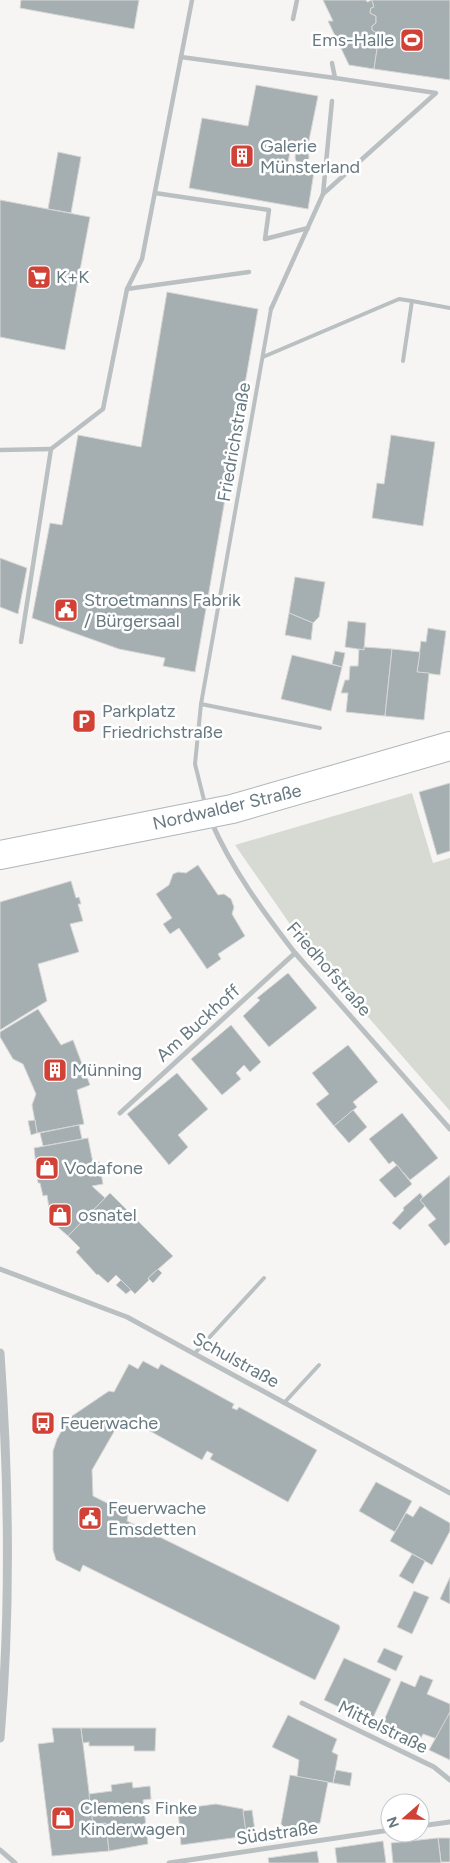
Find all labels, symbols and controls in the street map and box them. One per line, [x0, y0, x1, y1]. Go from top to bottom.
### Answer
sports icon: Ems-Halle [399, 27, 425, 53]
place label: Ems-Halle [312, 29, 394, 51]
place label: Galerie Münsterland [260, 135, 360, 178]
building icon: Galerie Münsterland [229, 143, 255, 169]
supermarket icon: K+K [26, 264, 52, 290]
place label: K+K [56, 266, 89, 288]
street label: Friedrichstraße [213, 380, 255, 503]
place label: Stroetmanns Fabrik / Bürgersaal [84, 589, 241, 632]
public building icon: Stroetmanns Fabrik / Bürgersaal [53, 597, 79, 623]
place label: Parkplatz Friedrichstraße [102, 700, 223, 743]
parking icon: Parkplatz Friedrichstraße [71, 708, 97, 734]
street label: Nordwalder Straße [150, 779, 304, 835]
street label: Friedhofstraße [282, 917, 376, 1021]
street label: Am Buckhoff [152, 979, 245, 1066]
building icon: Münning [42, 1057, 68, 1083]
place label: Münning [72, 1059, 142, 1081]
shop icon: Vodafone [34, 1155, 60, 1181]
place label: Vodafone [64, 1157, 143, 1179]
shop icon: osnatel [47, 1202, 73, 1228]
place label: osnatel [78, 1204, 137, 1226]
street label: Schulstraße [189, 1327, 283, 1393]
bus stop icon: Feuerwache [30, 1410, 56, 1436]
place label: Feuerwache [60, 1412, 158, 1434]
place label: Feuerwache Emsdetten [108, 1497, 206, 1540]
public building icon: Feuerwache Emsdetten [77, 1505, 103, 1531]
street label: Mittelstraße [334, 1696, 432, 1758]
north arrow [380, 1793, 430, 1843]
place label: Clemens Finke Kinderwagen [80, 1797, 197, 1840]
shop icon: Clemens Finke Kinderwagen [50, 1805, 76, 1831]
text: N [383, 1814, 403, 1830]
street label: Südstraße [235, 1816, 319, 1850]

